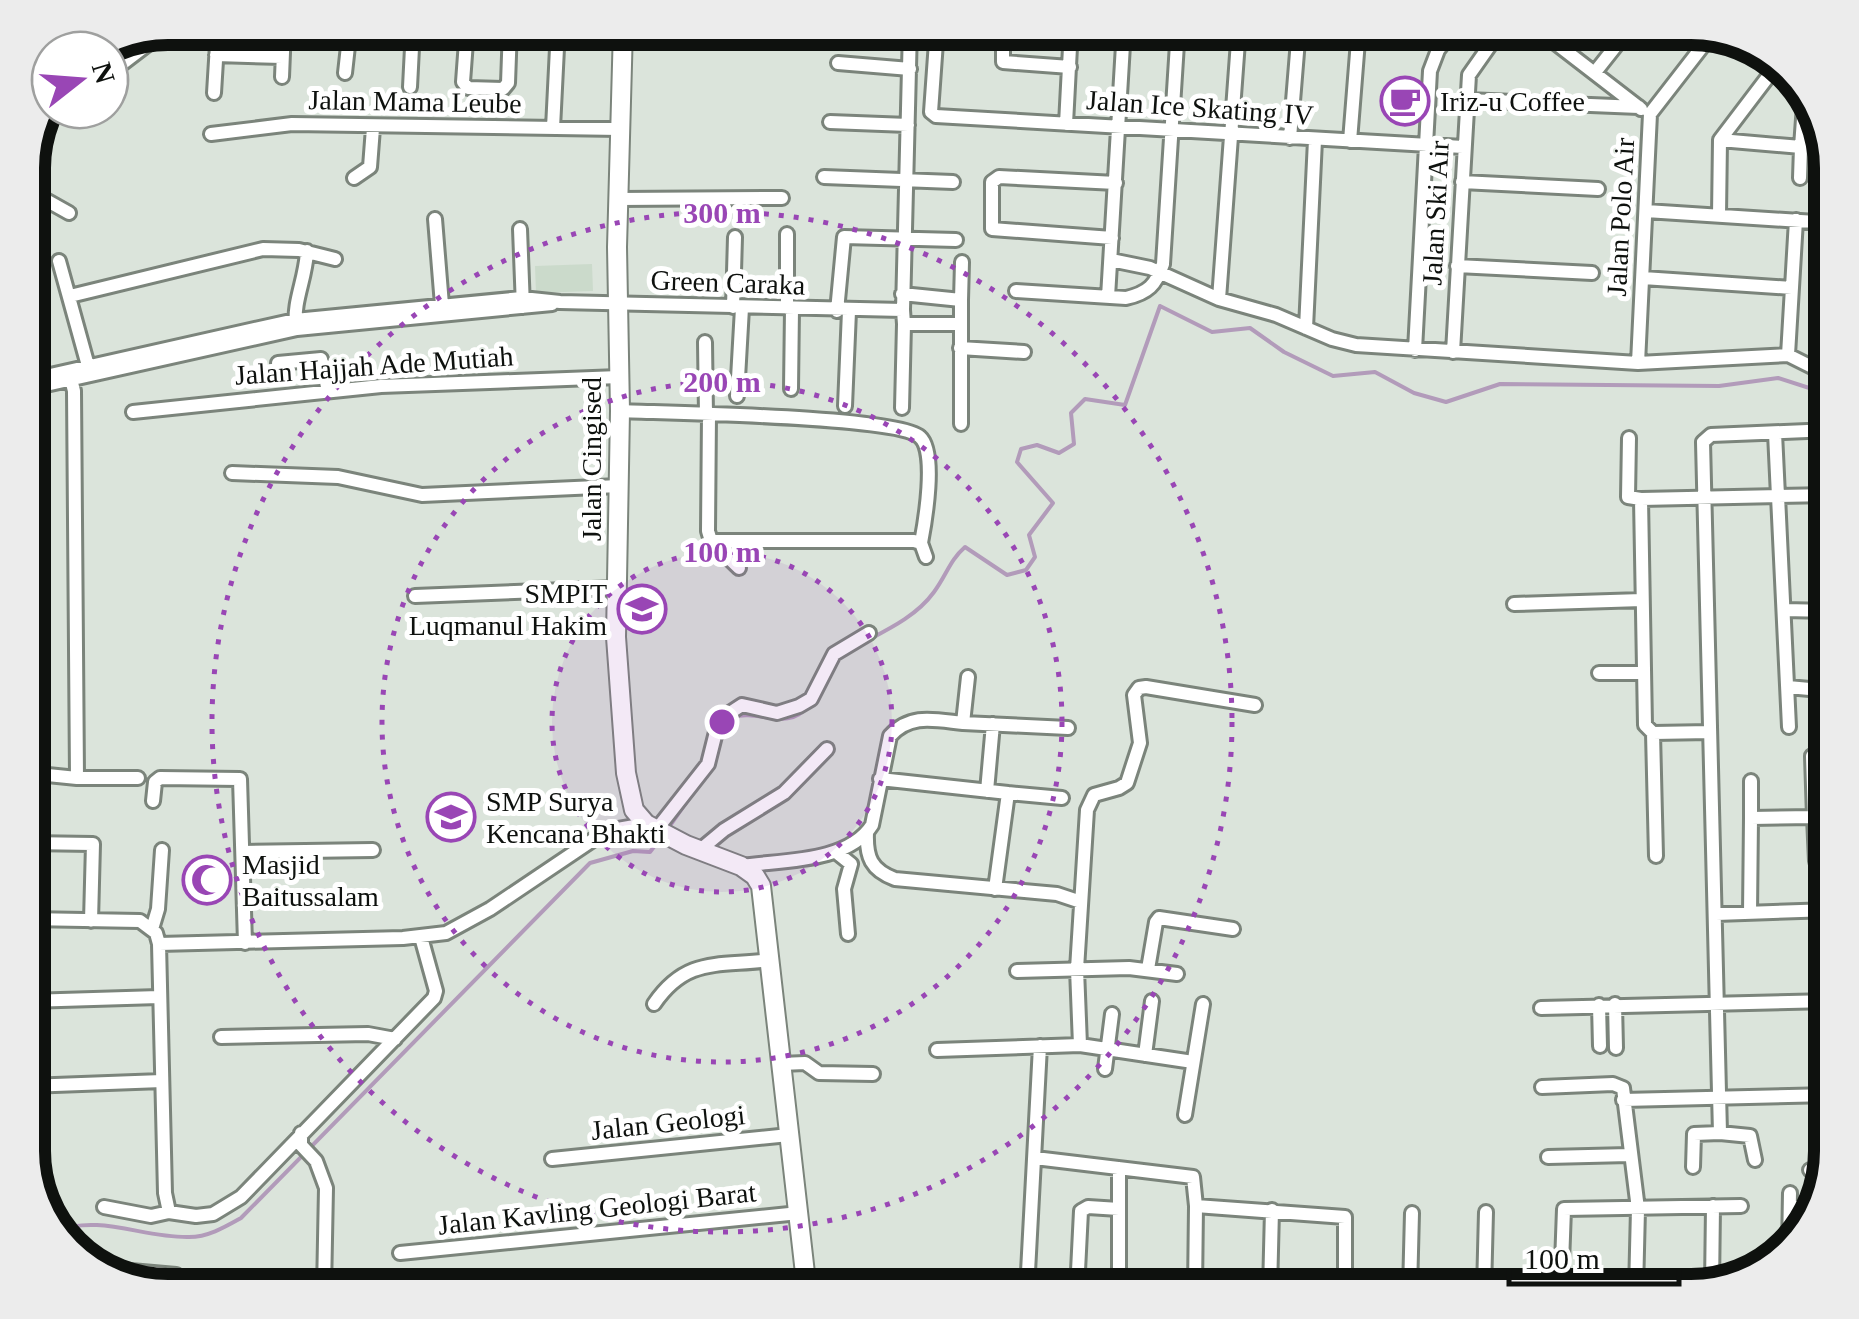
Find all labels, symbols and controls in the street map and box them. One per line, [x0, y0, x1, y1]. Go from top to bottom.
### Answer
north arrow [30, 30, 130, 130]
text: N [86, 59, 121, 87]
cafe icon: Iriz-u Coffee [1379, 75, 1431, 127]
street label: Jalan Mama Leube [308, 84, 522, 119]
street label: Jalan Ice Skating IV [1085, 84, 1315, 131]
place label: Iriz-u Coffee [1440, 86, 1585, 117]
street label: Jalan Polo Air [1601, 136, 1640, 297]
street label: Jalan Ski Air [1416, 139, 1455, 286]
text: 300 m [683, 196, 761, 229]
street label: Green Caraka [650, 264, 806, 301]
street label: Jalan Hajjah Ade Mutiah [234, 340, 514, 391]
text: 200 m [683, 365, 761, 398]
street label: Jalan Cingised [576, 377, 607, 541]
text: 100 m [683, 535, 761, 568]
place label: SMPIT Luqmanul Hakim [409, 578, 607, 641]
school or university icon: SMPIT Luqmanul Hakim [616, 583, 668, 635]
centre of rings [704, 704, 740, 740]
place label: SMP Surya Kencana Bhakti [486, 786, 666, 849]
school or university icon: SMP Surya Kencana Bhakti [425, 791, 477, 843]
place label: Masjid Baitussalam [242, 849, 379, 912]
mosque icon: Masjid Baitussalam [181, 854, 233, 906]
street label: Jalan Geologi [589, 1099, 747, 1146]
street label: Jalan Kavling Geologi Barat [437, 1176, 758, 1241]
scale bar [1509, 1224, 1679, 1286]
text: 100 m [1524, 1242, 1600, 1275]

